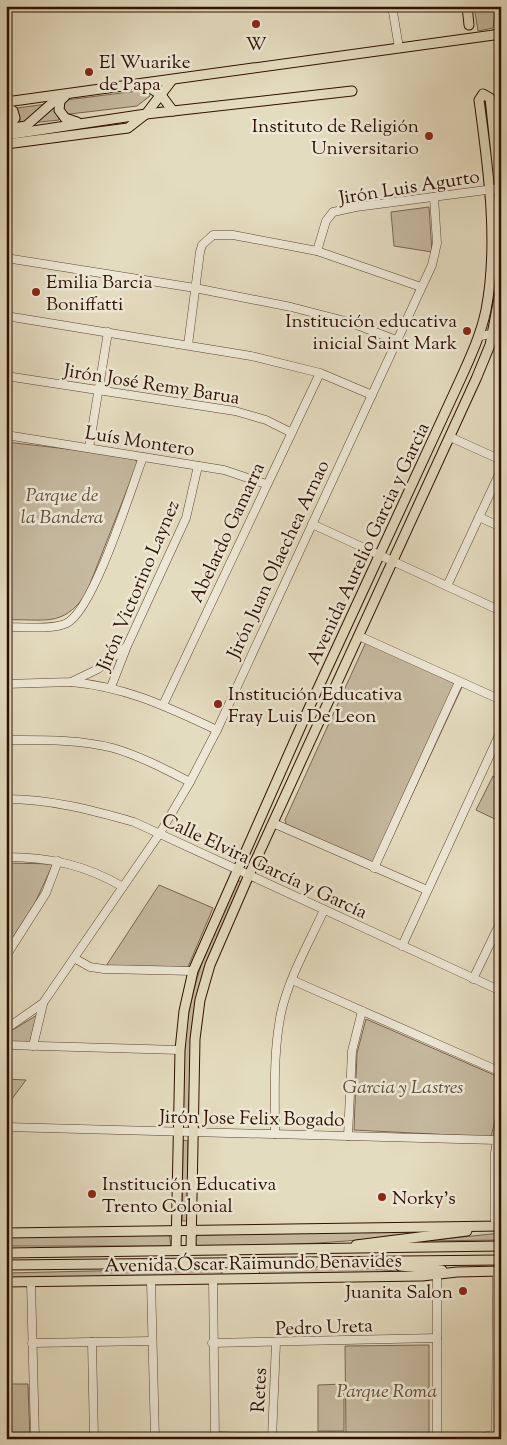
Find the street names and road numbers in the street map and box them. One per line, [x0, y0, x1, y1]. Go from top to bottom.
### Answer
street label: Jirón Luis Agurto [336, 164, 482, 213]
street label: Jirón José Remy Barua [61, 358, 242, 413]
street label: Avenida Aurelio Garcia y Garcia [301, 418, 438, 670]
street label: Luís Montero [83, 420, 196, 464]
street label: Jirón Juan Olaechea Arnao [221, 456, 337, 665]
street label: Abelardo Gamarra [184, 458, 273, 608]
street label: Jirón Victorino Laynez [91, 496, 187, 676]
street label: Calle Elvira García y García [157, 808, 371, 927]
street label: Jirón Jose Felix Bogado [158, 1104, 345, 1135]
street label: Avenida Óscar Raimundo Benavides [104, 1248, 402, 1281]
street label: Pedro Ureta [275, 1313, 374, 1344]
street label: Retes [246, 1367, 275, 1413]

